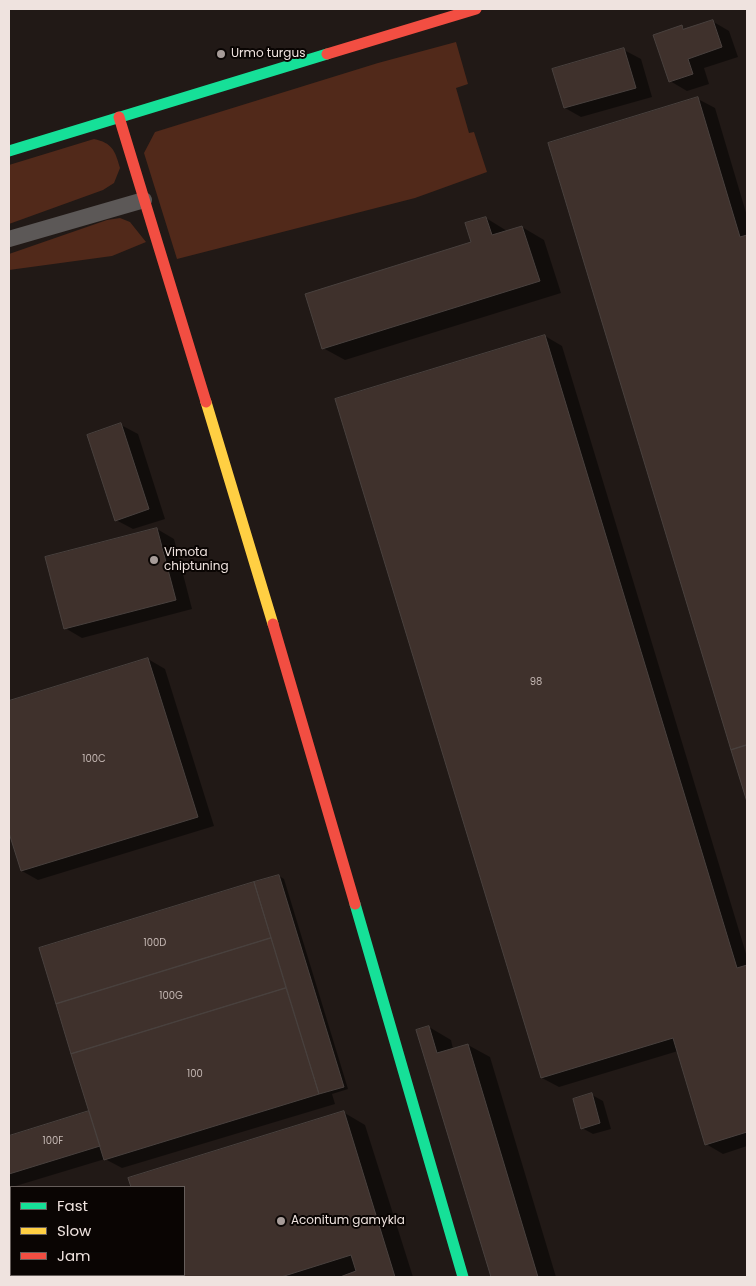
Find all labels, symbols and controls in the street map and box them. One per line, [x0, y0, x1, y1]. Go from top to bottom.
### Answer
place label: Urmo turgus [231, 47, 305, 61]
marker: Urmo turgus [215, 48, 227, 60]
place label: Vimota chiptuning [164, 546, 228, 574]
marker: Vimota chiptuning [148, 554, 160, 566]
house number: 98 [530, 676, 542, 688]
house number: 100C [82, 753, 106, 765]
house number: 100D [144, 937, 166, 949]
house number: 100G [159, 990, 183, 1002]
house number: 100 [187, 1068, 203, 1080]
house number: 100F [43, 1135, 63, 1147]
legend [10, 1186, 185, 1276]
text: Fast [57, 1195, 88, 1216]
place label: Aconitum gamykla [291, 1214, 405, 1228]
marker: Aconitum gamykla [275, 1215, 287, 1227]
text: Slow [57, 1220, 91, 1241]
text: Jam [57, 1245, 91, 1266]

